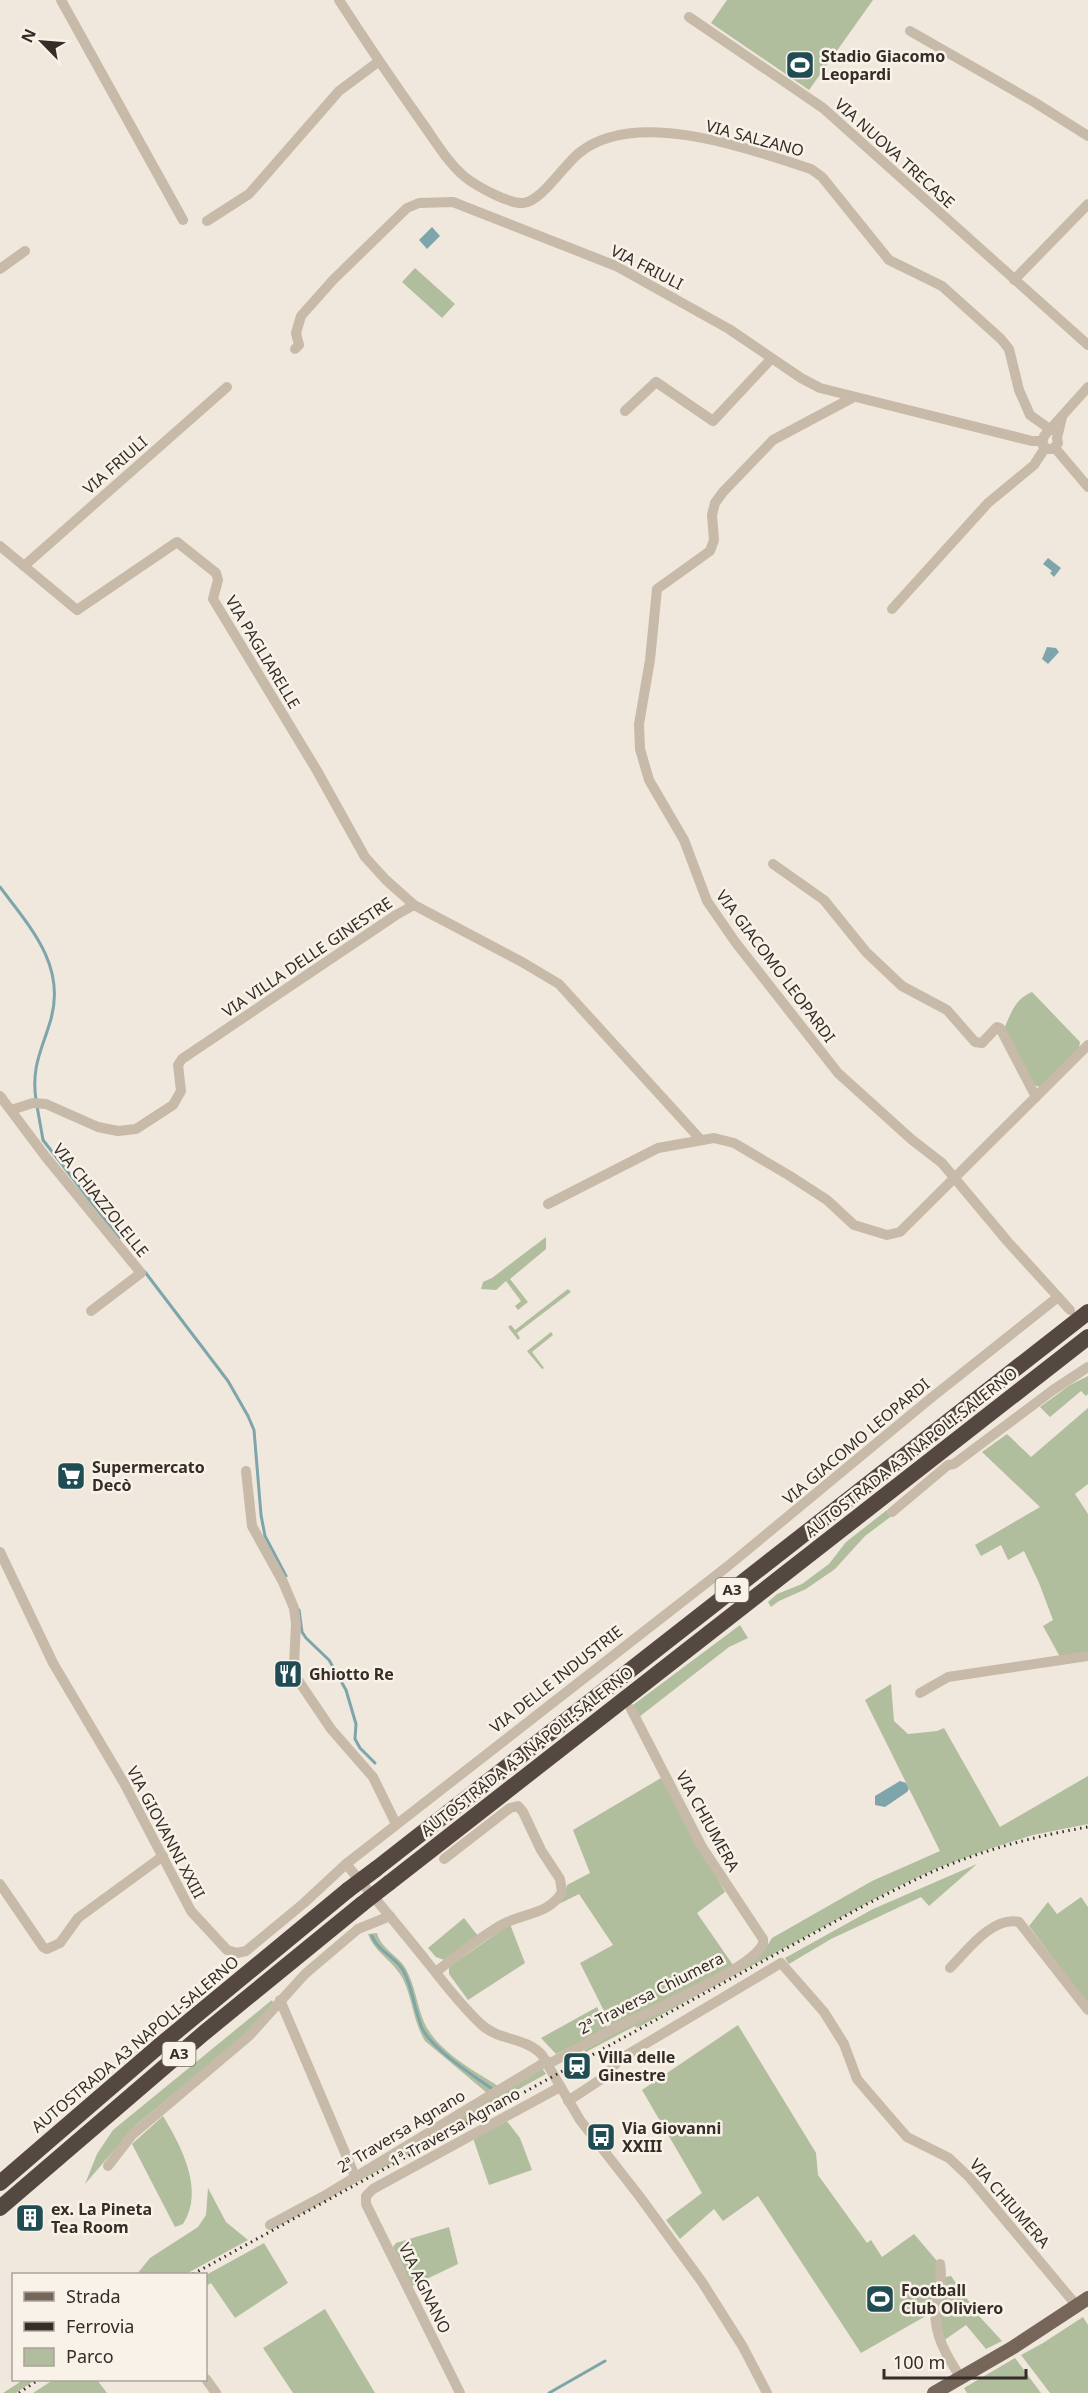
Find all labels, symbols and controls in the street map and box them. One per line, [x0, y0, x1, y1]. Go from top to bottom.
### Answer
north arrow [12, 12, 72, 72]
text: N [16, 25, 41, 46]
place label: Stadio Giacomo Leopardi [821, 45, 945, 85]
sports icon: Stadio Giacomo Leopardi [784, 49, 816, 81]
street label: VIA NUOVA TRECASE [830, 93, 960, 213]
street label: VIA SALZANO [703, 114, 807, 162]
street label: VIA FRIULI [607, 239, 687, 295]
street label: VIA FRIULI [78, 431, 152, 499]
street label: VIA PAGLIARELLE [221, 591, 305, 713]
street label: VIA GIACOMO LEOPARDI [711, 885, 841, 1047]
street label: VIA VILLA DELLE GINESTRE [218, 892, 396, 1022]
street label: VIA CHIAZZOLELLE [48, 1138, 154, 1262]
street label: AUTOSTRADA A3 NAPOLI-SALERNO [800, 1362, 1022, 1542]
street label: VIA GIACOMO LEOPARDI [778, 1373, 934, 1509]
place label: Supermercato Decò [92, 1456, 205, 1496]
supermarket icon: Supermercato Decò [55, 1460, 87, 1492]
road number: A3 [716, 1578, 748, 1602]
street label: VIA DELLE INDUSTRIE [485, 1620, 627, 1738]
restaurant icon: Ghiotto Re [272, 1658, 304, 1690]
street label: AUTOSTRADA A3 NAPOLI-SALERNO [416, 1661, 638, 1841]
place label: Ghiotto Re [309, 1663, 394, 1685]
street label: VIA GIOVANNI XXIII [122, 1762, 210, 1902]
street label: VIA CHIUMERA [671, 1767, 745, 1876]
street label: 2ª Traversa Chiumera [575, 1947, 727, 2039]
street label: AUTOSTRADA A3 NAPOLI-SALERNO [28, 1952, 242, 2136]
road number: A3 [162, 2042, 195, 2066]
place label: Villa delle Ginestre [598, 2046, 675, 2086]
station icon: Villa delle Ginestre [561, 2050, 593, 2082]
street label: 1ª Traversa Agnano [386, 2082, 524, 2172]
street label: 2ª Traversa Agnano [333, 2084, 469, 2178]
place label: Via Giovanni XXIII [622, 2117, 721, 2157]
bus stop icon: Via Giovanni XXIII [585, 2121, 617, 2153]
street label: VIA CHIUMERA [965, 2153, 1056, 2253]
place label: ex. La Pineta Tea Room [51, 2198, 152, 2238]
building icon: ex. La Pineta Tea Room [14, 2202, 46, 2234]
street label: VIA AGNANO [394, 2239, 456, 2337]
legend [12, 2273, 207, 2381]
place label: Football Club Oliviero [901, 2279, 1003, 2319]
sports icon: Football Club Oliviero [864, 2283, 896, 2315]
text: Strada [66, 2284, 121, 2308]
text: Ferrovia [66, 2314, 134, 2338]
scale bar [884, 2342, 1026, 2380]
text: Parco [66, 2344, 114, 2368]
text: 100 m [893, 2350, 945, 2374]

